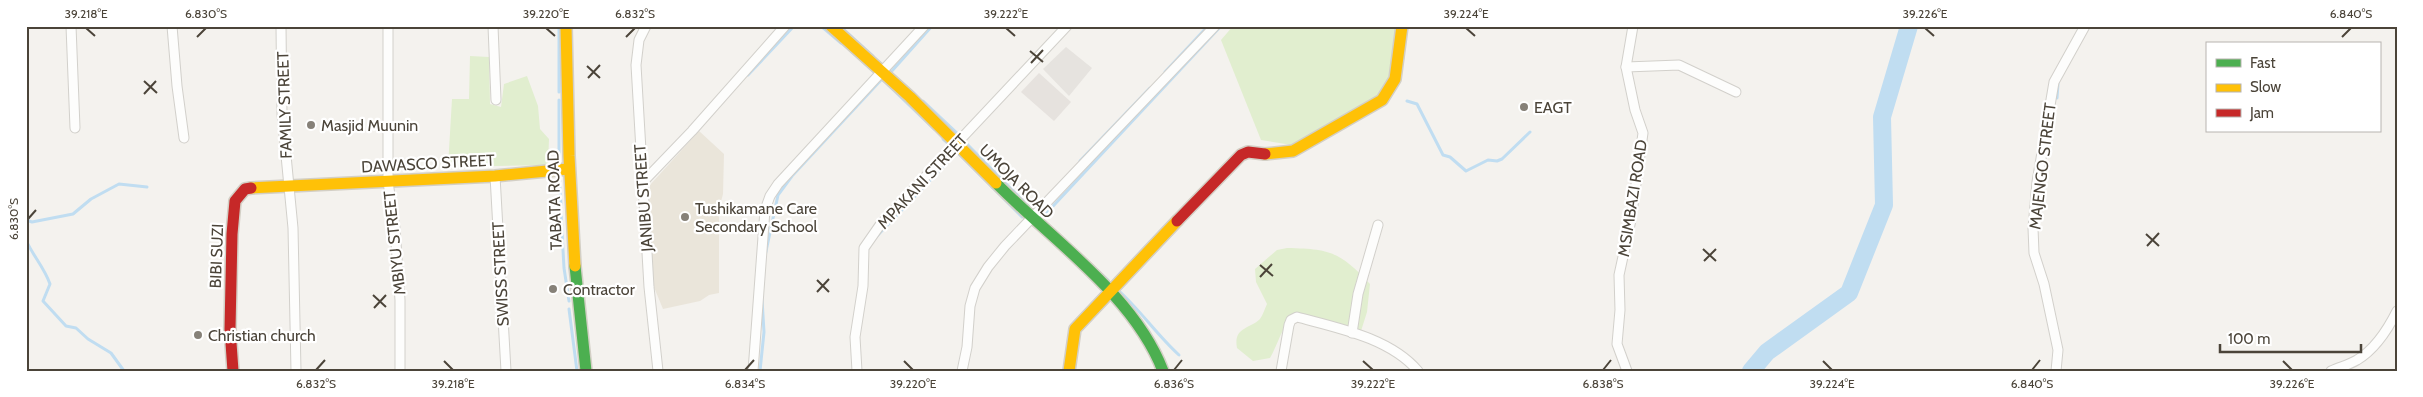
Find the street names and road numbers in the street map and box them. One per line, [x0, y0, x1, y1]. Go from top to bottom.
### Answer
street label: FAMILY STREET [273, 51, 296, 159]
street label: MAJENGO STREET [2025, 101, 2060, 231]
street label: MPAKANI STREET [874, 130, 972, 233]
street label: MSIMBAZI ROAD [1614, 138, 1651, 258]
street label: UMOJA ROAD [975, 140, 1058, 223]
street label: JANIBU STREET [630, 143, 657, 253]
street label: TABATA ROAD [543, 149, 566, 251]
street label: DAWASCO STREET [361, 150, 496, 176]
street label: MBIYU STREET [380, 189, 409, 296]
street label: SWISS STREET [488, 221, 513, 327]
street label: BIBI SUZI [206, 223, 227, 289]

